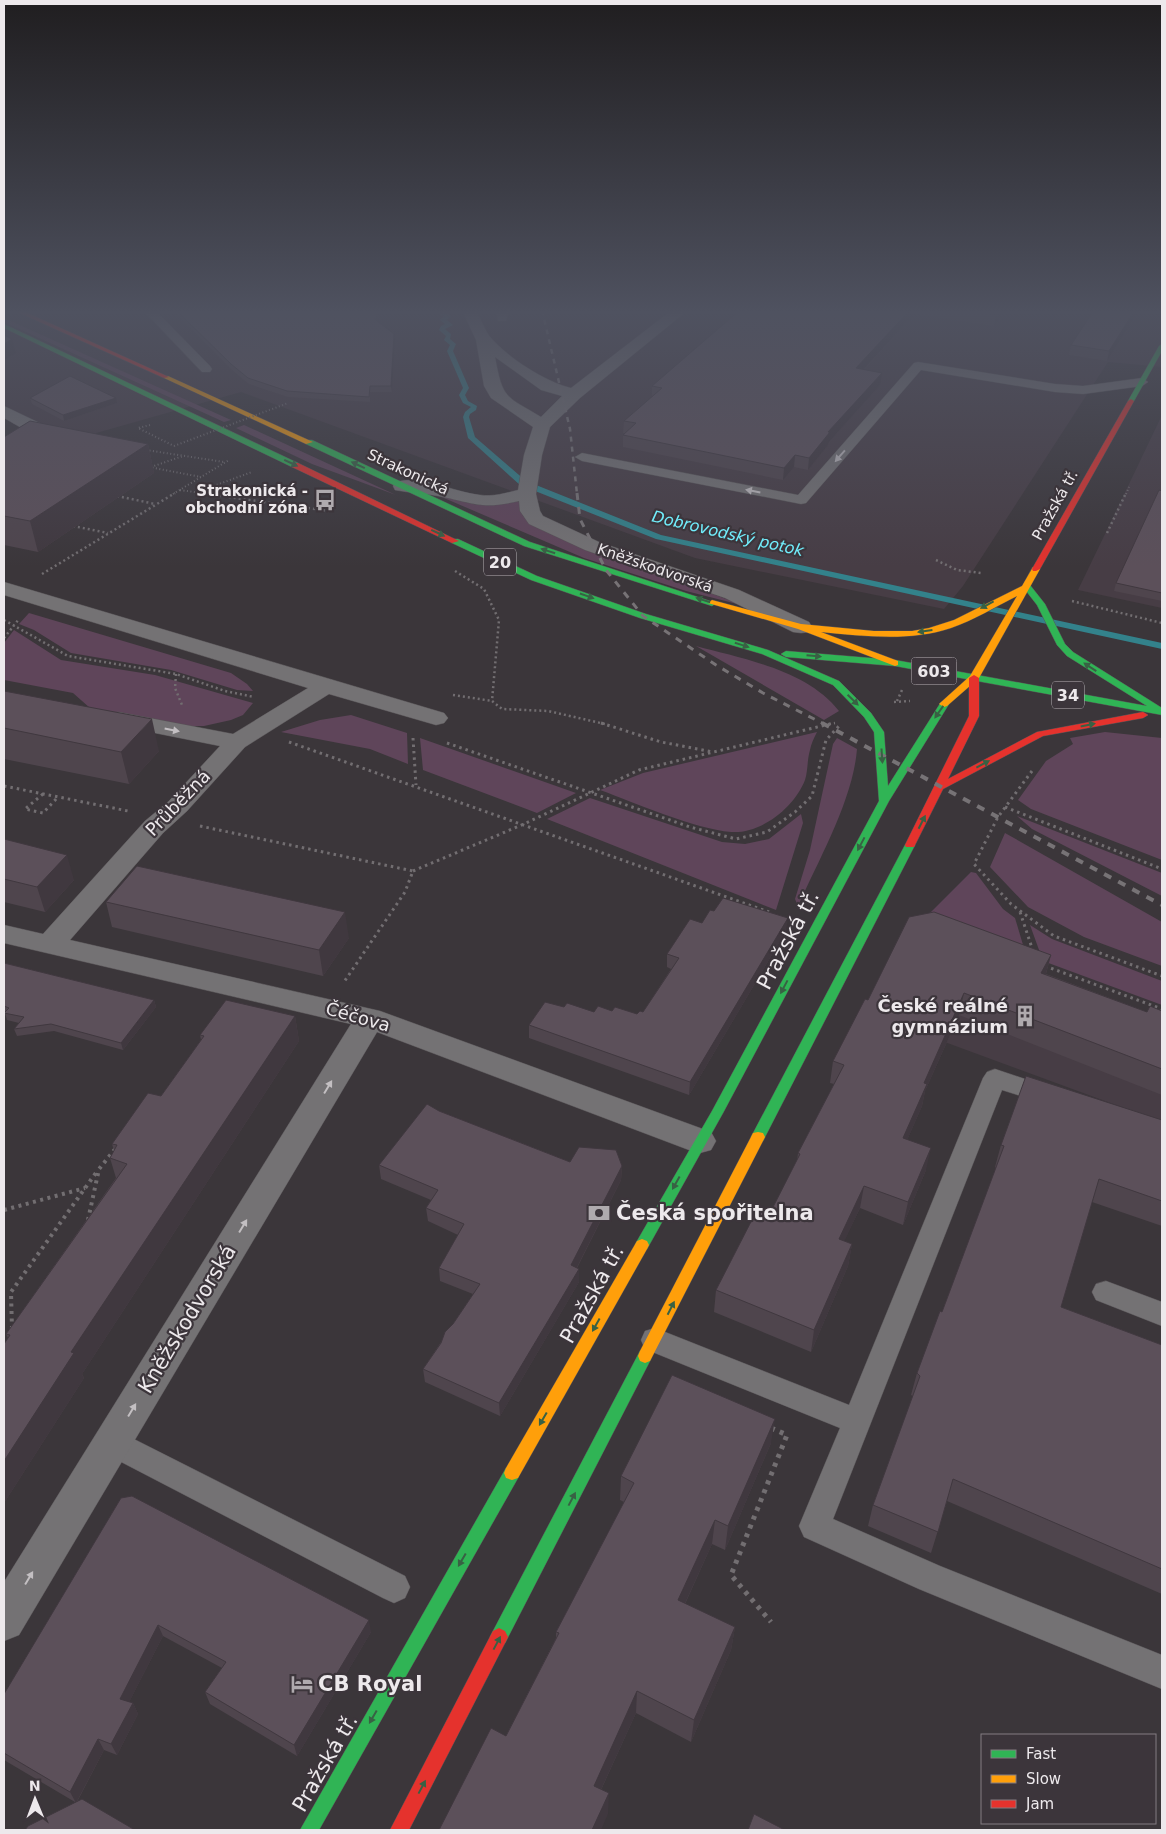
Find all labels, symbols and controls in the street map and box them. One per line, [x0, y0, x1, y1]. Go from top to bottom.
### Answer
street label: Strakonická [364, 445, 452, 499]
one-way arrow [834, 449, 846, 461]
one-way arrow [284, 459, 298, 467]
one-way arrow [351, 461, 365, 469]
street label: Pražská tř. [1028, 467, 1082, 543]
place label: Strakonická - obchodní zóna [185, 482, 308, 517]
one-way arrow [745, 486, 761, 494]
bus stop icon: Strakonická - obchodní zóna [312, 487, 338, 513]
water label: Dobrovodský potok [650, 507, 806, 560]
one-way arrow [430, 528, 445, 537]
street label: Kněžskodvorská [595, 540, 715, 596]
one-way arrow [540, 547, 555, 555]
road number: 20 [484, 548, 516, 576]
one-way arrow [579, 593, 594, 601]
one-way arrow [695, 596, 710, 604]
one-way arrow [980, 601, 995, 609]
one-way arrow [916, 627, 932, 635]
one-way arrow [734, 642, 749, 650]
one-way arrow [806, 653, 822, 661]
road number: 603 [912, 658, 956, 684]
one-way arrow [1084, 662, 1097, 672]
road number: 34 [1052, 682, 1084, 708]
one-way arrow [847, 694, 859, 706]
one-way arrow [934, 705, 944, 719]
one-way arrow [1080, 720, 1096, 728]
one-way arrow [164, 726, 180, 734]
one-way arrow [878, 749, 886, 765]
one-way arrow [976, 760, 991, 768]
street label: Průběžná [141, 765, 214, 840]
one-way arrow [918, 814, 926, 829]
one-way arrow [857, 837, 865, 852]
street label: Pražská tř. [752, 886, 824, 994]
one-way arrow [780, 980, 788, 995]
place label: České reálné gymnázium [877, 995, 1008, 1037]
street label: Čéčova [323, 997, 393, 1036]
building icon: České reálné gymnázium [1012, 1003, 1038, 1029]
one-way arrow [323, 1081, 332, 1094]
one-way arrow [672, 1177, 681, 1190]
bank icon: Česká spořitelna [586, 1200, 612, 1226]
place label: Česká spořitelna [616, 1200, 814, 1225]
one-way arrow [239, 1220, 248, 1233]
street label: Kněžskodvorská [133, 1240, 241, 1398]
street label: Pražská tř. [555, 1241, 629, 1347]
one-way arrow [667, 1301, 675, 1315]
one-way arrow [592, 1318, 601, 1331]
one-way arrow [127, 1403, 136, 1416]
one-way arrow [538, 1413, 547, 1426]
one-way arrow [568, 1492, 576, 1506]
one-way arrow [458, 1553, 466, 1568]
one-way arrow [25, 1572, 34, 1585]
one-way arrow [493, 1636, 501, 1650]
hotel icon: CB Royal [289, 1671, 315, 1697]
place label: CB Royal [318, 1672, 422, 1696]
street label: Pražská tř. [287, 1710, 363, 1816]
one-way arrow [369, 1710, 377, 1724]
legend [981, 1734, 1156, 1824]
text: Fast [1026, 1745, 1056, 1763]
text: Slow [1026, 1770, 1061, 1788]
north arrow [10, 1774, 60, 1824]
text: N [29, 1778, 41, 1794]
one-way arrow [418, 1780, 426, 1794]
text: Jam [1025, 1795, 1054, 1813]

